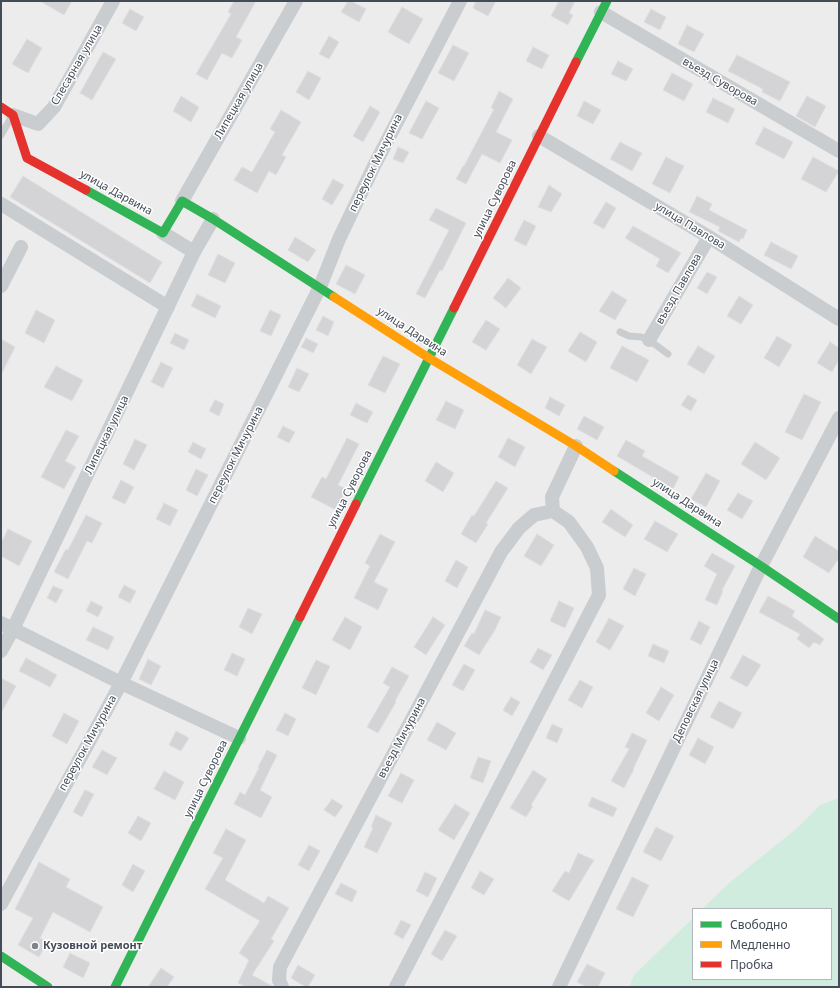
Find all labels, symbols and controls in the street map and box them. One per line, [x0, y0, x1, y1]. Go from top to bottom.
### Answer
street label: Слесарная улица [49, 22, 105, 108]
street label: въезд Суворова [680, 55, 760, 109]
street label: Липецкая улица [212, 60, 266, 142]
street label: переулок Мичурина [347, 112, 405, 214]
street label: улица Суворова [470, 158, 520, 240]
street label: улица Дарвина [77, 168, 155, 218]
street label: улица Павлова [652, 200, 728, 252]
street label: въезд Павлова [653, 251, 705, 327]
street label: улица Дарвина [375, 304, 449, 360]
street label: Липецкая улица [82, 393, 132, 477]
street label: переулок Мичурина [206, 404, 266, 506]
street label: улица Суворова [325, 448, 375, 530]
street label: улица Дарвина [650, 475, 724, 531]
street label: Деповская улица [670, 657, 722, 745]
street label: переулок Мичурина [56, 693, 120, 793]
street label: въезд Мичурина [375, 696, 429, 780]
street label: улица Суворова [181, 738, 231, 820]
legend [692, 908, 832, 980]
text: Свободно [730, 916, 788, 933]
text: Медленно [730, 936, 790, 953]
place label: Кузовной ремонт [43, 939, 142, 953]
marker: Кузовной ремонт [30, 941, 40, 951]
text: Пробка [730, 956, 773, 973]

